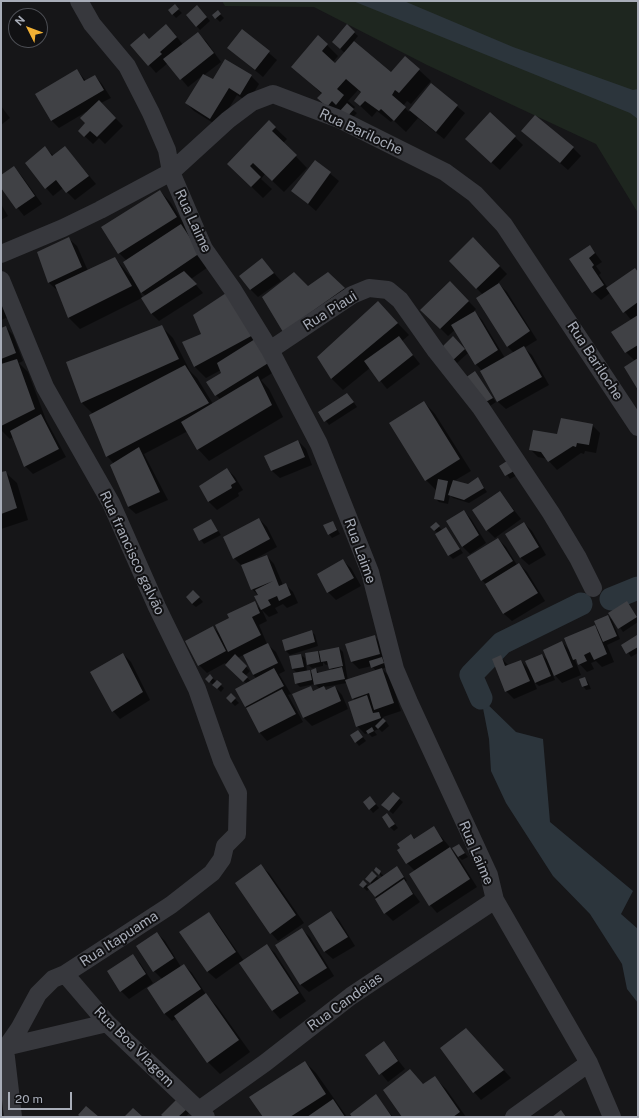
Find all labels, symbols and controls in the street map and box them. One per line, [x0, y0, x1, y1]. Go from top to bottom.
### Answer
north arrow [8, 8, 48, 48]
text: N [12, 13, 27, 28]
street label: Rua Bariloche [317, 105, 405, 159]
street label: Rua Laime [171, 187, 215, 255]
street label: Rua Piaui [300, 288, 360, 334]
street label: Rua Bariloche [563, 319, 627, 403]
street label: Rua francisco galvão [96, 488, 168, 618]
street label: Rua Laime [341, 516, 379, 586]
street label: Rua Laime [455, 819, 497, 887]
street label: Rua Itapuama [77, 908, 161, 970]
street label: Rua Candeias [304, 969, 386, 1035]
street label: Rua Boa VIagem [90, 1003, 178, 1091]
scale bar [10, 1084, 74, 1110]
text: 20 m [15, 1092, 43, 1106]

